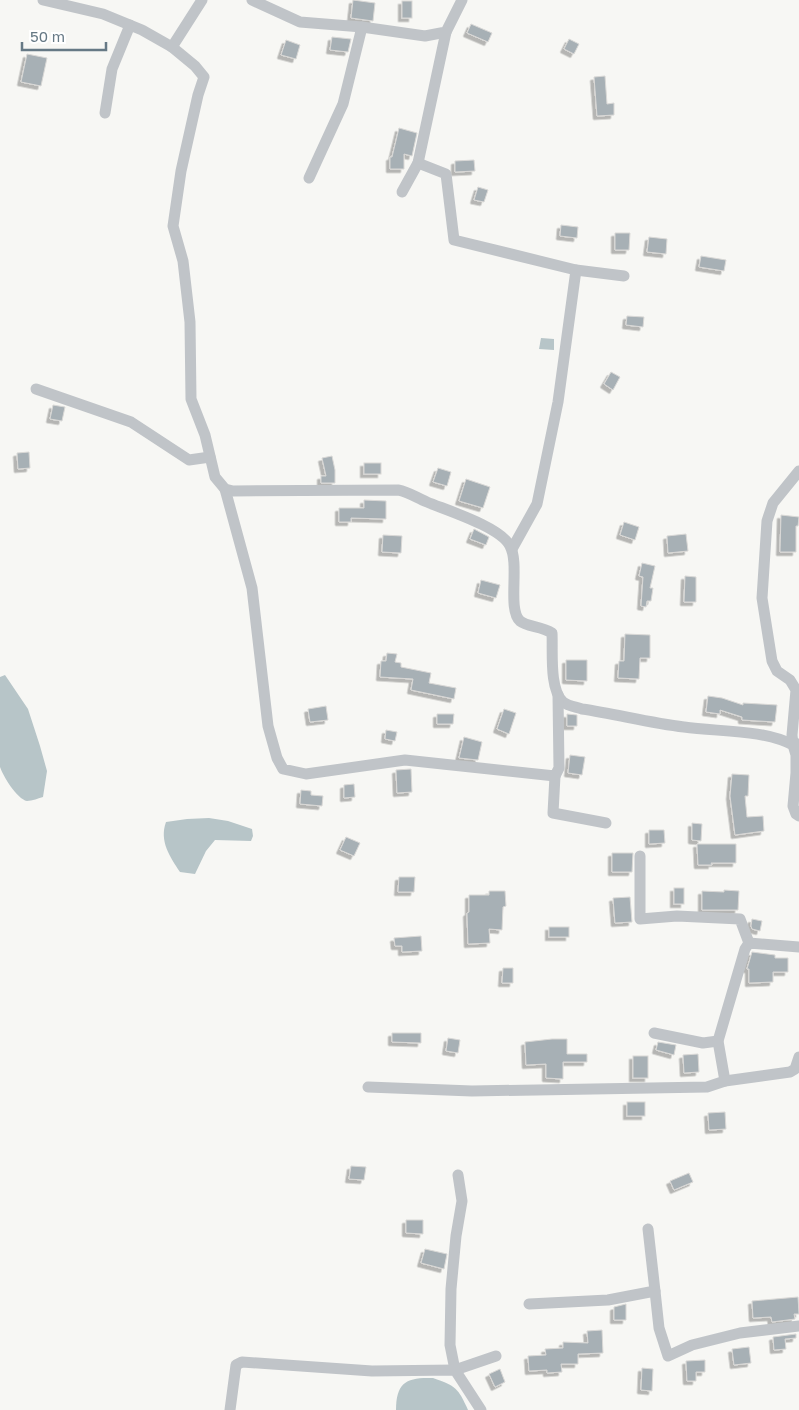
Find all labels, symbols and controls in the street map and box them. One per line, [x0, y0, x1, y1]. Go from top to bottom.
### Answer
scale bar [22, 20, 106, 52]
text: 50 m [30, 27, 65, 45]

